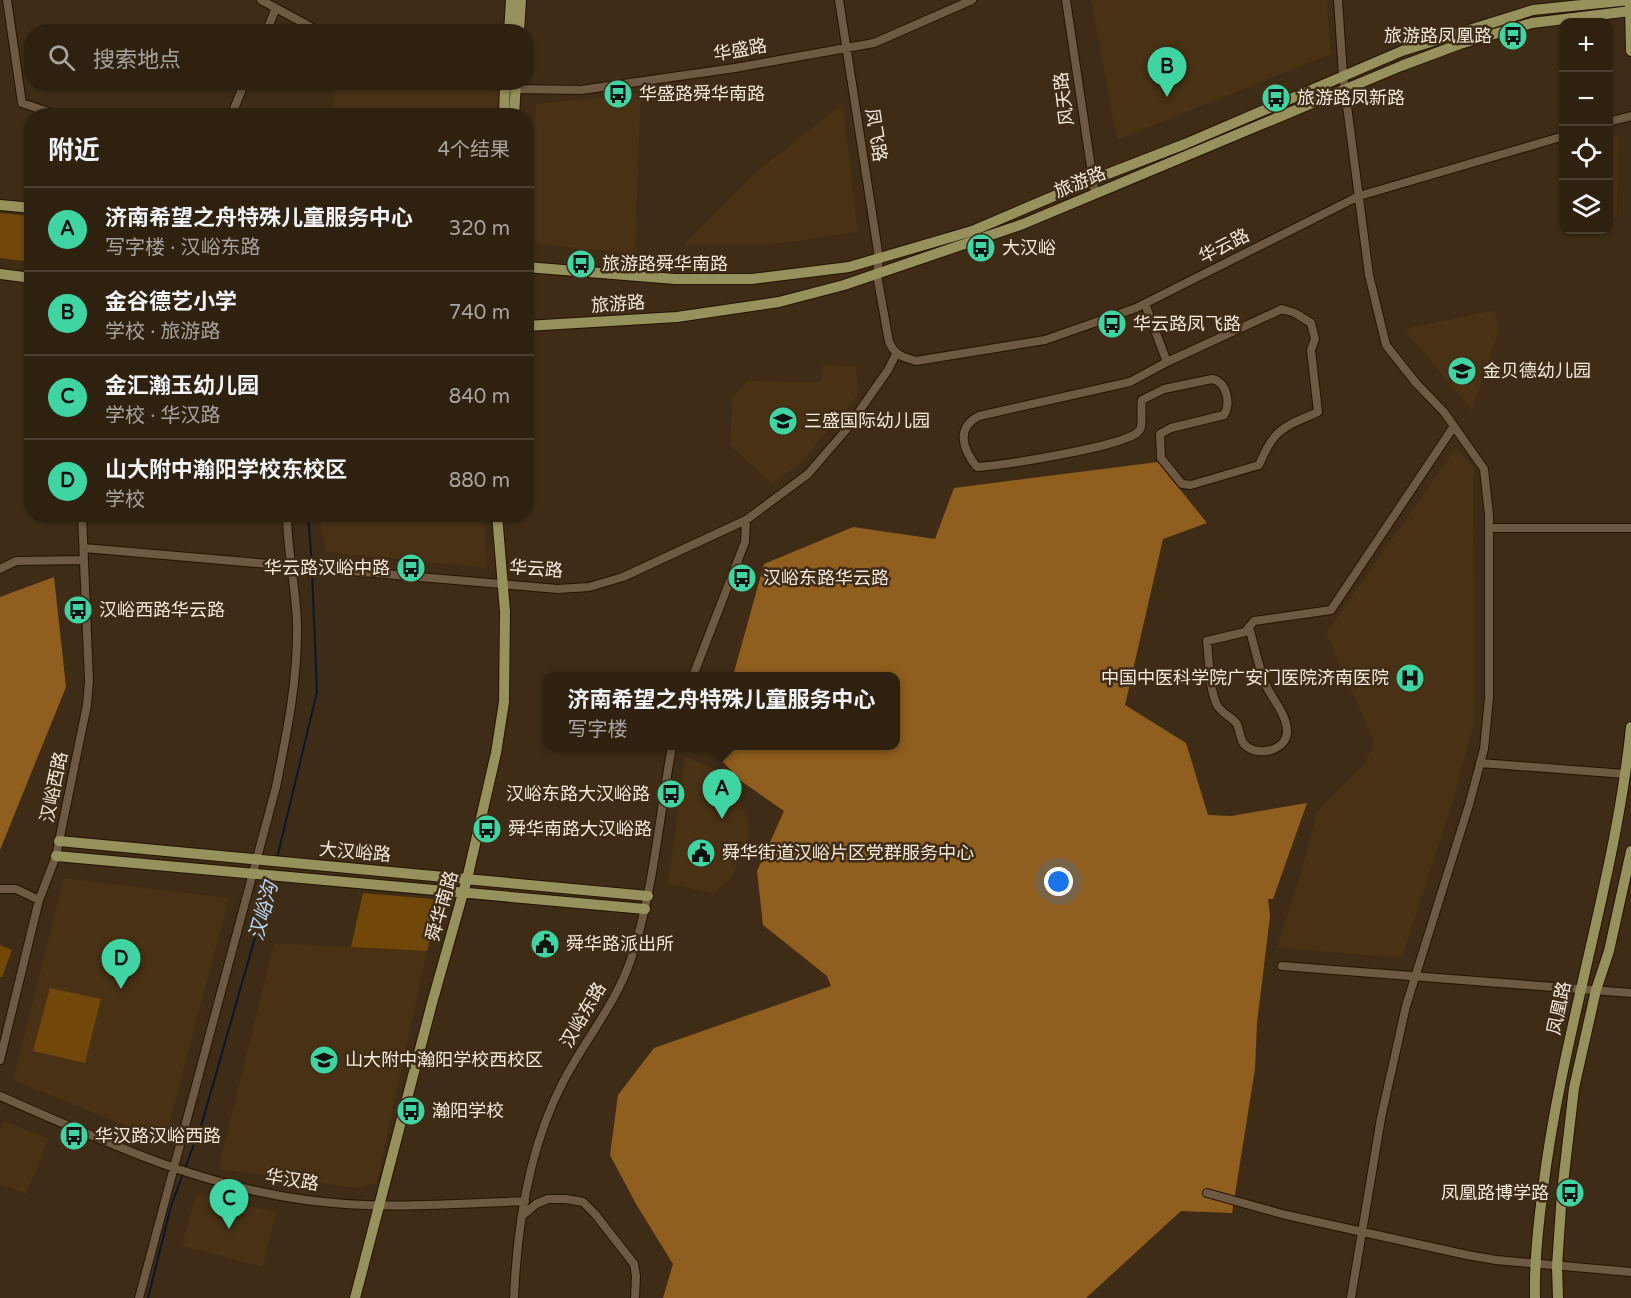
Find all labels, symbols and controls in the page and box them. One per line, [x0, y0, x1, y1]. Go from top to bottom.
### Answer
map controls [1559, 18, 1613, 234]
button: + [1559, 18, 1613, 72]
bus stop icon: 旅游路凤凰路 [1497, 20, 1529, 52]
search box [24, 24, 534, 90]
place label: 旅游路凤凰路 [1384, 25, 1492, 47]
street label: 华盛路 [712, 34, 768, 66]
icon: search [45, 41, 78, 74]
text: 搜索地点 [93, 47, 181, 73]
pin: B [1148, 48, 1186, 97]
street label: 风天路 [1050, 71, 1078, 127]
button: − [1559, 72, 1613, 126]
bus stop icon: 华盛路舜华南路 [602, 78, 634, 110]
bus stop icon: 旅游路凤新路 [1260, 82, 1292, 114]
place label: 华盛路舜华南路 [639, 83, 765, 105]
place label: 旅游路凤新路 [1297, 87, 1405, 109]
street label: 凤飞路 [861, 107, 891, 163]
button: locate [1559, 126, 1613, 180]
text: 附近 [48, 135, 100, 166]
text: 4个结果 [437, 138, 510, 162]
street label: 旅游路 [1051, 162, 1109, 202]
button: layers [1559, 180, 1613, 234]
text: 济南希望之舟特殊儿童服务中心 [105, 205, 413, 231]
text: A [60, 217, 75, 241]
text: 320 m [449, 217, 510, 241]
street label: 华云路 [1195, 224, 1253, 268]
bus stop icon: 大汉峪 [965, 232, 997, 264]
text: 写字楼 · 汉峪东路 [105, 236, 261, 260]
place label: 大汉峪 [1002, 237, 1056, 259]
bus stop icon: 旅游路舜华南路 [565, 248, 597, 280]
place label: 旅游路舜华南路 [602, 253, 728, 275]
text: 金谷德艺小学 [105, 289, 237, 315]
street label: 旅游路 [590, 291, 646, 317]
text: B [61, 301, 74, 325]
text: 740 m [449, 301, 510, 325]
bus stop icon: 华云路凤飞路 [1096, 308, 1128, 340]
place label: 华云路凤飞路 [1133, 313, 1241, 335]
text: 学校 · 旅游路 [105, 320, 221, 344]
school or university icon: 金贝德幼儿园 [1446, 355, 1478, 387]
place label: 金贝德幼儿园 [1483, 360, 1591, 382]
text: 金汇瀚玉幼儿园 [105, 373, 259, 399]
text: C [61, 385, 74, 409]
text: 840 m [449, 385, 510, 409]
text: 学校 · 华汉路 [105, 404, 221, 428]
school or university icon: 三盛国际幼儿园 [767, 405, 799, 437]
place label: 三盛国际幼儿园 [804, 410, 930, 432]
text: 山大附中瀚阳学校东校区 [105, 457, 347, 483]
text: D [60, 469, 75, 493]
text: 880 m [449, 469, 510, 493]
text: 学校 [105, 488, 145, 512]
bus stop icon: 华云路汉峪中路 [395, 552, 427, 584]
street label: 华云路 [508, 556, 564, 582]
place label: 华云路汉峪中路 [264, 557, 390, 579]
bus stop icon: 汉峪东路华云路 [726, 562, 758, 594]
place label: 汉峪东路华云路 [763, 567, 889, 589]
bus stop icon: 汉峪西路华云路 [62, 594, 94, 626]
place label: 汉峪西路华云路 [99, 599, 225, 621]
hospital icon: 中国中医科学院广安门医院济南医院 [1394, 662, 1426, 694]
place label: 中国中医科学院广安门医院济南医院 [1101, 667, 1389, 689]
popup [543, 672, 900, 750]
text: 济南希望之舟特殊儿童服务中心 [567, 687, 876, 713]
text: 写字楼 [567, 718, 627, 742]
street label: 汉峪西路 [36, 749, 72, 825]
pin: A [702, 770, 742, 819]
bus stop icon: 汉峪东路大汉峪路 [655, 778, 687, 810]
place label: 汉峪东路大汉峪路 [506, 783, 650, 805]
bus stop icon: 舜华南路大汉峪路 [471, 813, 503, 845]
place label: 舜华南路大汉峪路 [508, 818, 652, 840]
public building icon: 舜华街道汉峪片区党群服务中心 [685, 837, 717, 869]
street label: 大汉峪路 [318, 838, 392, 866]
place label: 舜华街道汉峪片区党群服务中心 [722, 842, 974, 864]
your location [1044, 867, 1073, 896]
street label: 舜华南路 [422, 868, 462, 944]
water label: 汉峪沟 [245, 877, 284, 943]
public building icon: 舜华路派出所 [529, 928, 561, 960]
place label: 舜华路派出所 [566, 933, 674, 955]
pin: D [102, 940, 140, 989]
street label: 汉峪东路 [555, 978, 611, 1052]
street label: 凤凰路 [1543, 979, 1575, 1037]
school or university icon: 山大附中瀚阳学校西校区 [308, 1044, 340, 1076]
place label: 山大附中瀚阳学校西校区 [345, 1049, 543, 1071]
bus stop icon: 瀚阳学校 [395, 1095, 427, 1127]
place label: 瀚阳学校 [432, 1100, 504, 1122]
bus stop icon: 华汉路汉峪西路 [58, 1120, 90, 1152]
place label: 华汉路汉峪西路 [95, 1125, 221, 1147]
street label: 华汉路 [264, 1165, 320, 1195]
bus stop icon: 凤凰路博学路 [1554, 1177, 1586, 1209]
pin: C [210, 1180, 248, 1229]
place label: 凤凰路博学路 [1441, 1182, 1549, 1204]

